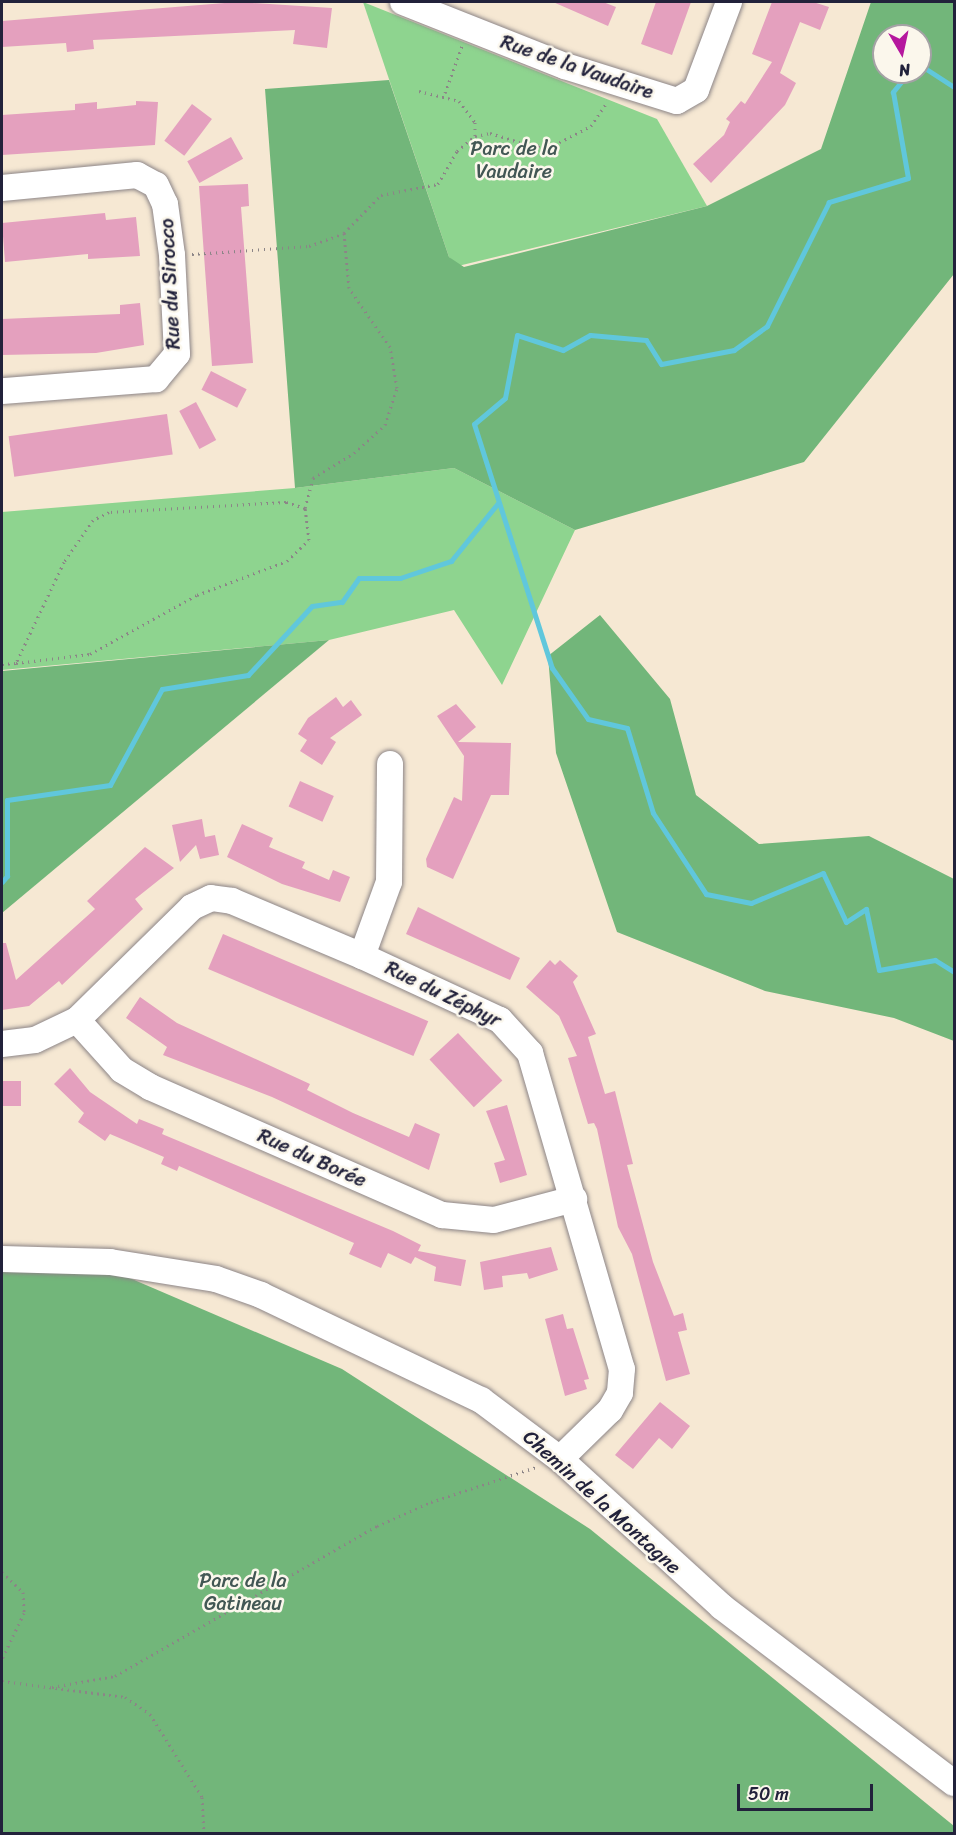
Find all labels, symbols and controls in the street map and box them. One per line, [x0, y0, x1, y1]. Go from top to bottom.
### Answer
north arrow [872, 24, 932, 84]
street label: Rue de la Vaudaire [497, 29, 657, 105]
text: N [897, 55, 912, 85]
park label: Parc de la Vaudaire [470, 137, 558, 184]
street label: Rue du Sirocco [155, 218, 185, 350]
street label: Rue du Zéphyr [381, 956, 505, 1032]
street label: Rue du Borée [254, 1123, 370, 1193]
street label: Chemin de la Montagne [518, 1425, 686, 1579]
park label: Parc de la Gatineau [199, 1568, 287, 1615]
scale bar [740, 1772, 876, 1810]
text: 50 m [748, 1778, 789, 1810]

